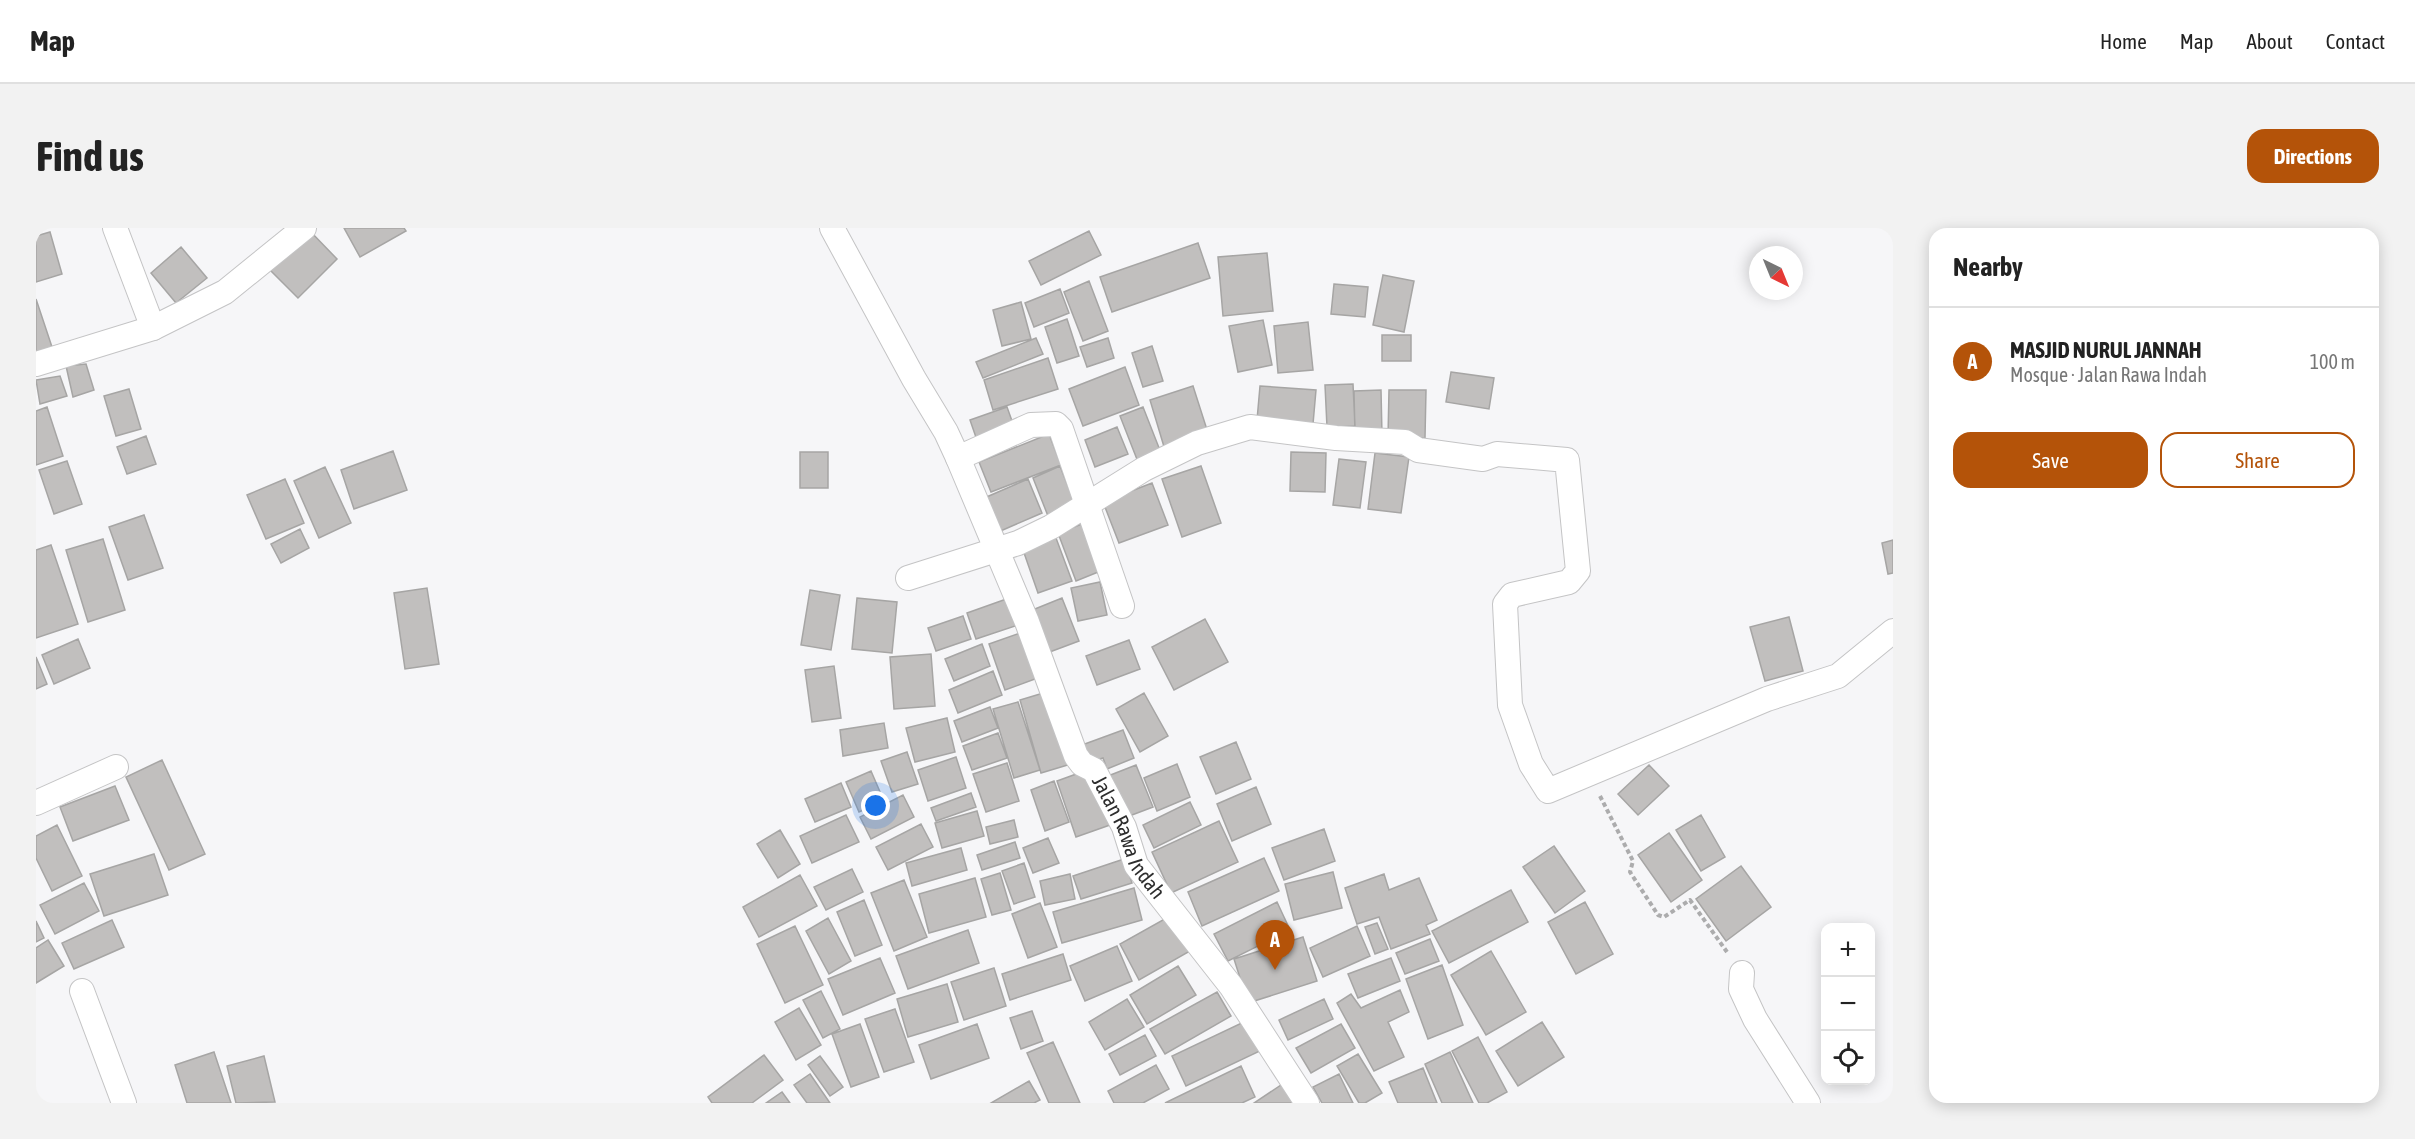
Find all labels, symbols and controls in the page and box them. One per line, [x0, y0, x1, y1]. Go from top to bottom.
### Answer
text: Map [30, 25, 75, 57]
text: Home [2100, 29, 2147, 53]
text: Map [2180, 29, 2214, 53]
text: About [2247, 29, 2293, 53]
text: Contact [2326, 29, 2385, 53]
button: Directions [2247, 129, 2379, 183]
text: Find us [36, 132, 144, 180]
north arrow [1749, 246, 1803, 300]
text: Nearby [1953, 252, 2023, 282]
text: MASJID NURUL JANNAH [2010, 337, 2202, 363]
text: A [1968, 350, 1977, 373]
text: 100 m [2310, 350, 2355, 373]
text: Mosque · Jalan Rawa Indah [2010, 363, 2207, 386]
button: Save [1953, 432, 2148, 488]
button: Share [2160, 432, 2355, 488]
street label: Jalan Rawa Indah [1088, 771, 1171, 903]
your location [861, 791, 890, 820]
pin: A [1256, 920, 1294, 970]
map controls [1821, 923, 1875, 1085]
button: + [1821, 923, 1875, 977]
button: − [1821, 977, 1875, 1031]
button: locate [1821, 1031, 1875, 1085]

